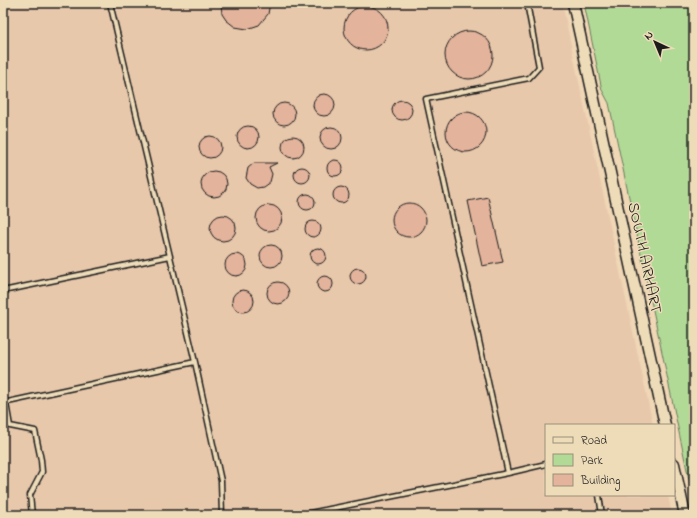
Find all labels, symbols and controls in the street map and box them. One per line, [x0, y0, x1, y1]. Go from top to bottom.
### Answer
north arrow [635, 22, 675, 62]
text: N [641, 27, 657, 44]
street label: SOUTH AIRHART [621, 200, 667, 316]
legend [545, 424, 675, 496]
text: Road [581, 432, 607, 450]
text: Park [581, 452, 603, 470]
text: Building [580, 472, 620, 491]

